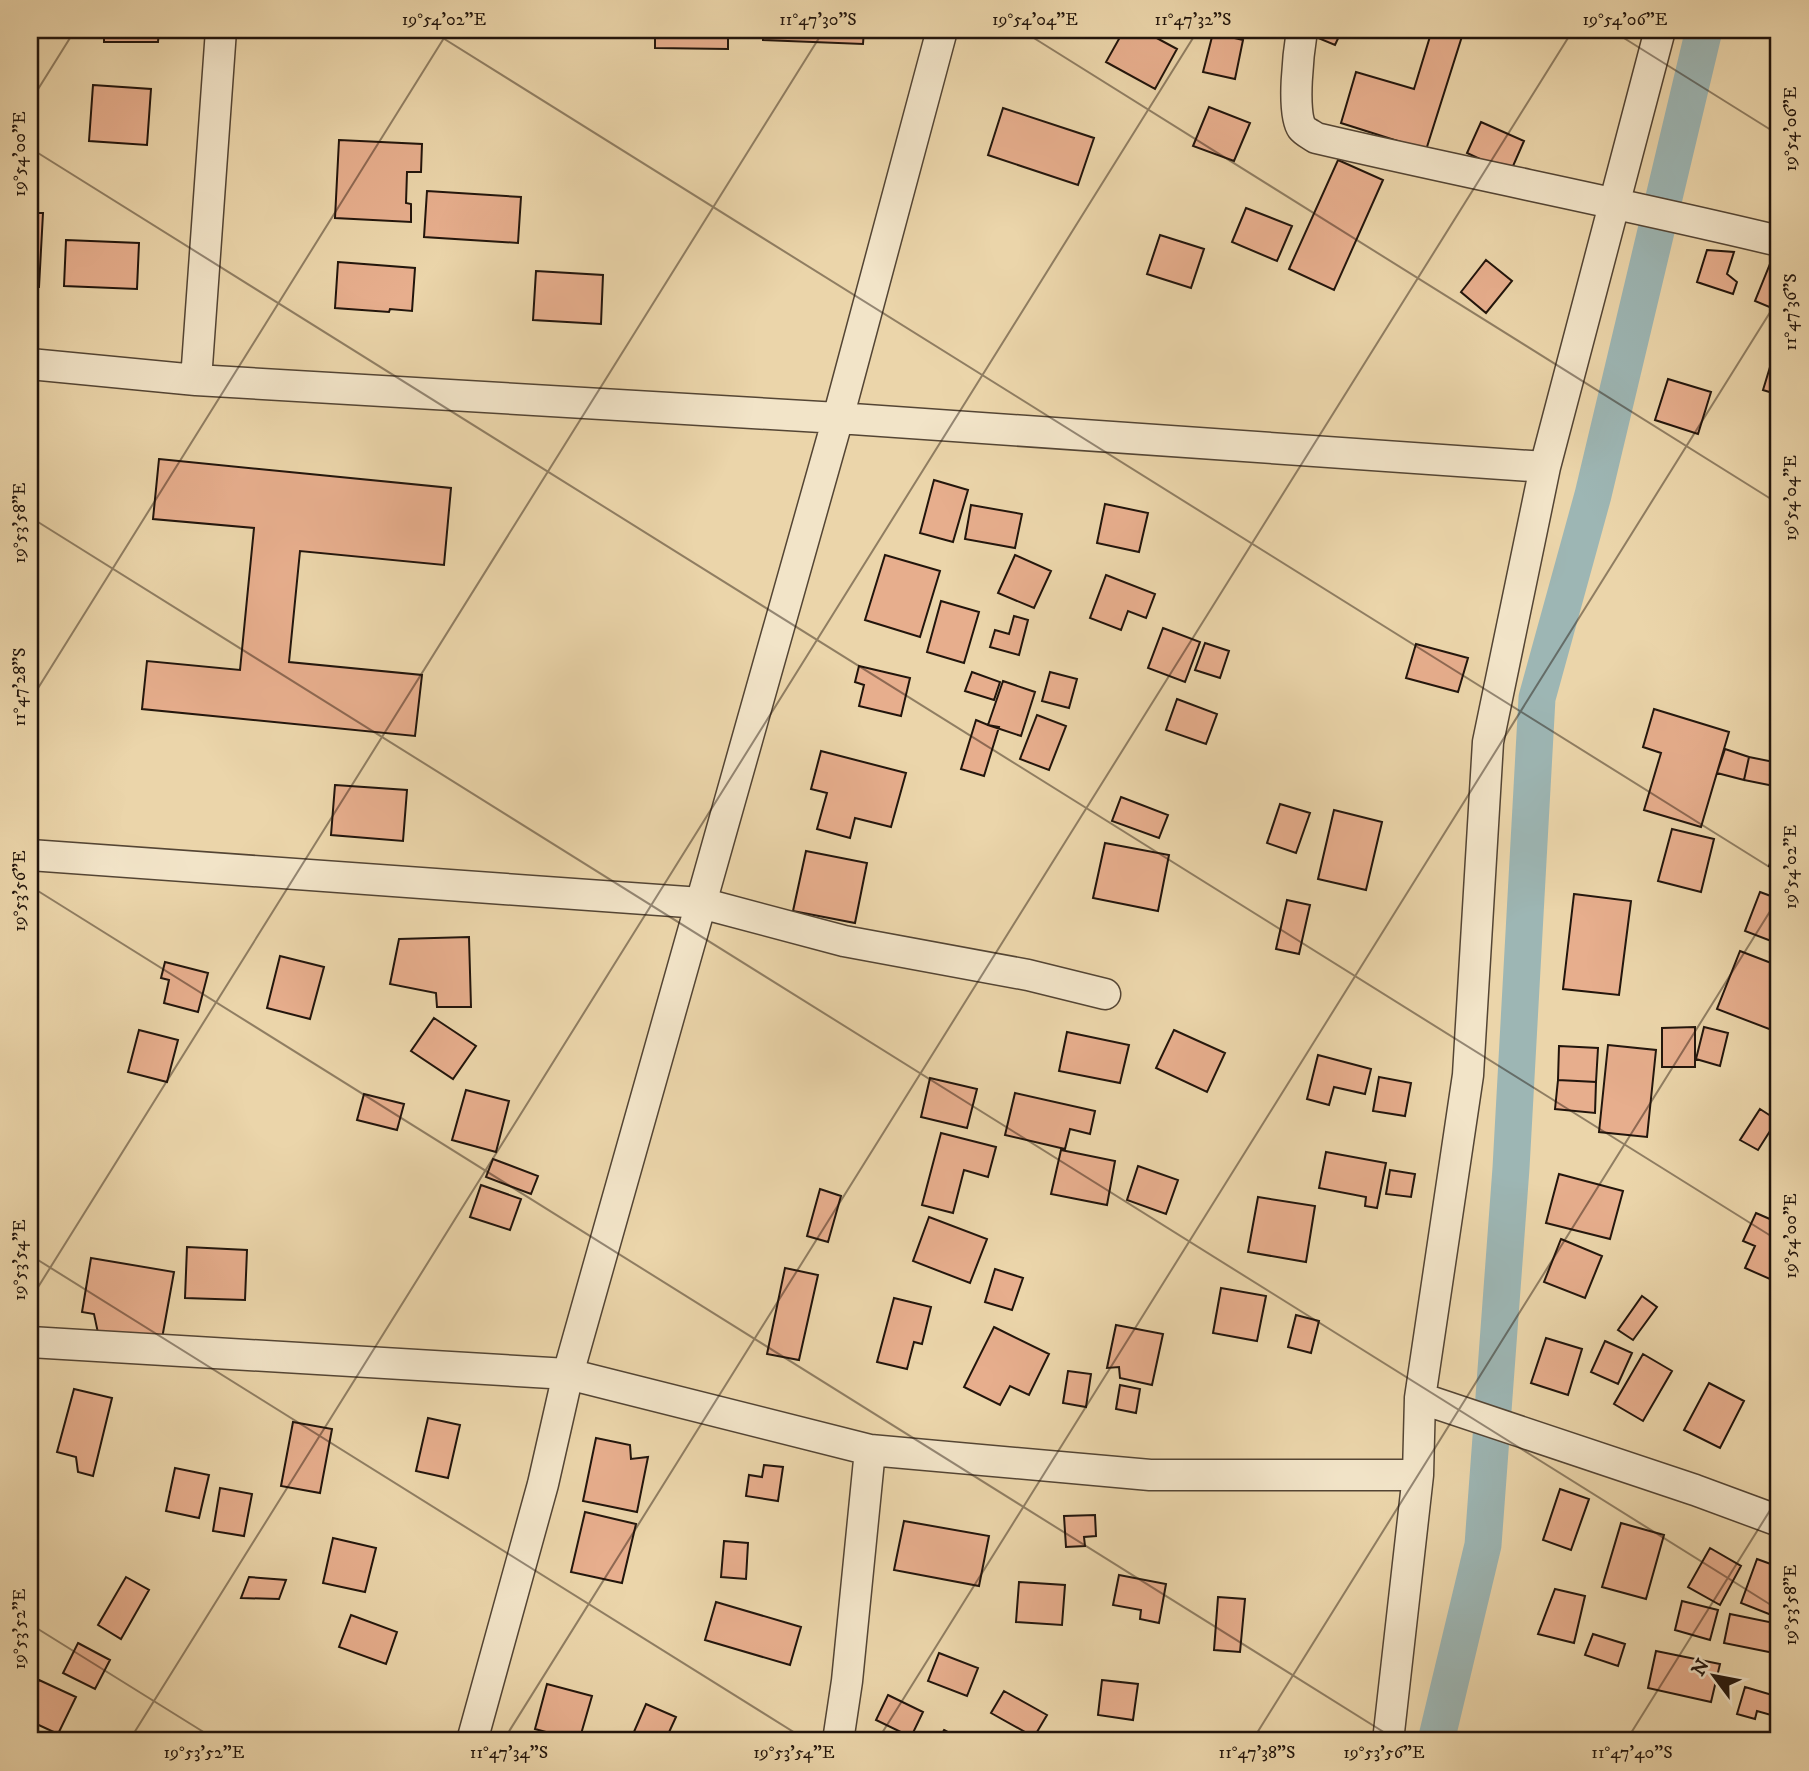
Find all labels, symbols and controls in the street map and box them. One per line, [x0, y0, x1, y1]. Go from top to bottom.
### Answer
text: 19°54'02"E [402, 9, 486, 31]
text: 11°47'30"S [779, 9, 857, 31]
text: 19°54'04"E [992, 9, 1078, 31]
text: 11°47'32"S [1155, 9, 1231, 31]
text: 19°54'06"E [1583, 9, 1668, 31]
text: 19°54'06"E [1780, 86, 1802, 172]
text: 19°54'00"E [9, 111, 31, 197]
text: 11°47'36"S [1780, 273, 1802, 351]
text: 19°54'04"E [1780, 455, 1802, 541]
text: 19°53'58"E [9, 482, 31, 564]
text: 11°47'28"S [9, 647, 31, 727]
text: 19°54'02"E [1780, 825, 1802, 909]
text: 19°53'56"E [9, 850, 31, 932]
text: 19°54'00"E [1780, 1193, 1802, 1279]
text: 19°53'54"E [9, 1219, 31, 1301]
text: 19°53'58"E [1780, 1564, 1802, 1646]
text: 19°53'52"E [9, 1588, 31, 1670]
north arrow [1680, 1642, 1750, 1712]
text: N [1687, 1655, 1715, 1680]
text: 19°53'52"E [163, 1742, 245, 1764]
text: 11°47'34"S [470, 1742, 548, 1764]
text: 19°53'54"E [753, 1742, 835, 1764]
text: 11°47'38"S [1219, 1742, 1295, 1764]
text: 19°53'56"E [1343, 1742, 1425, 1764]
text: 11°47'40"S [1591, 1742, 1673, 1764]

